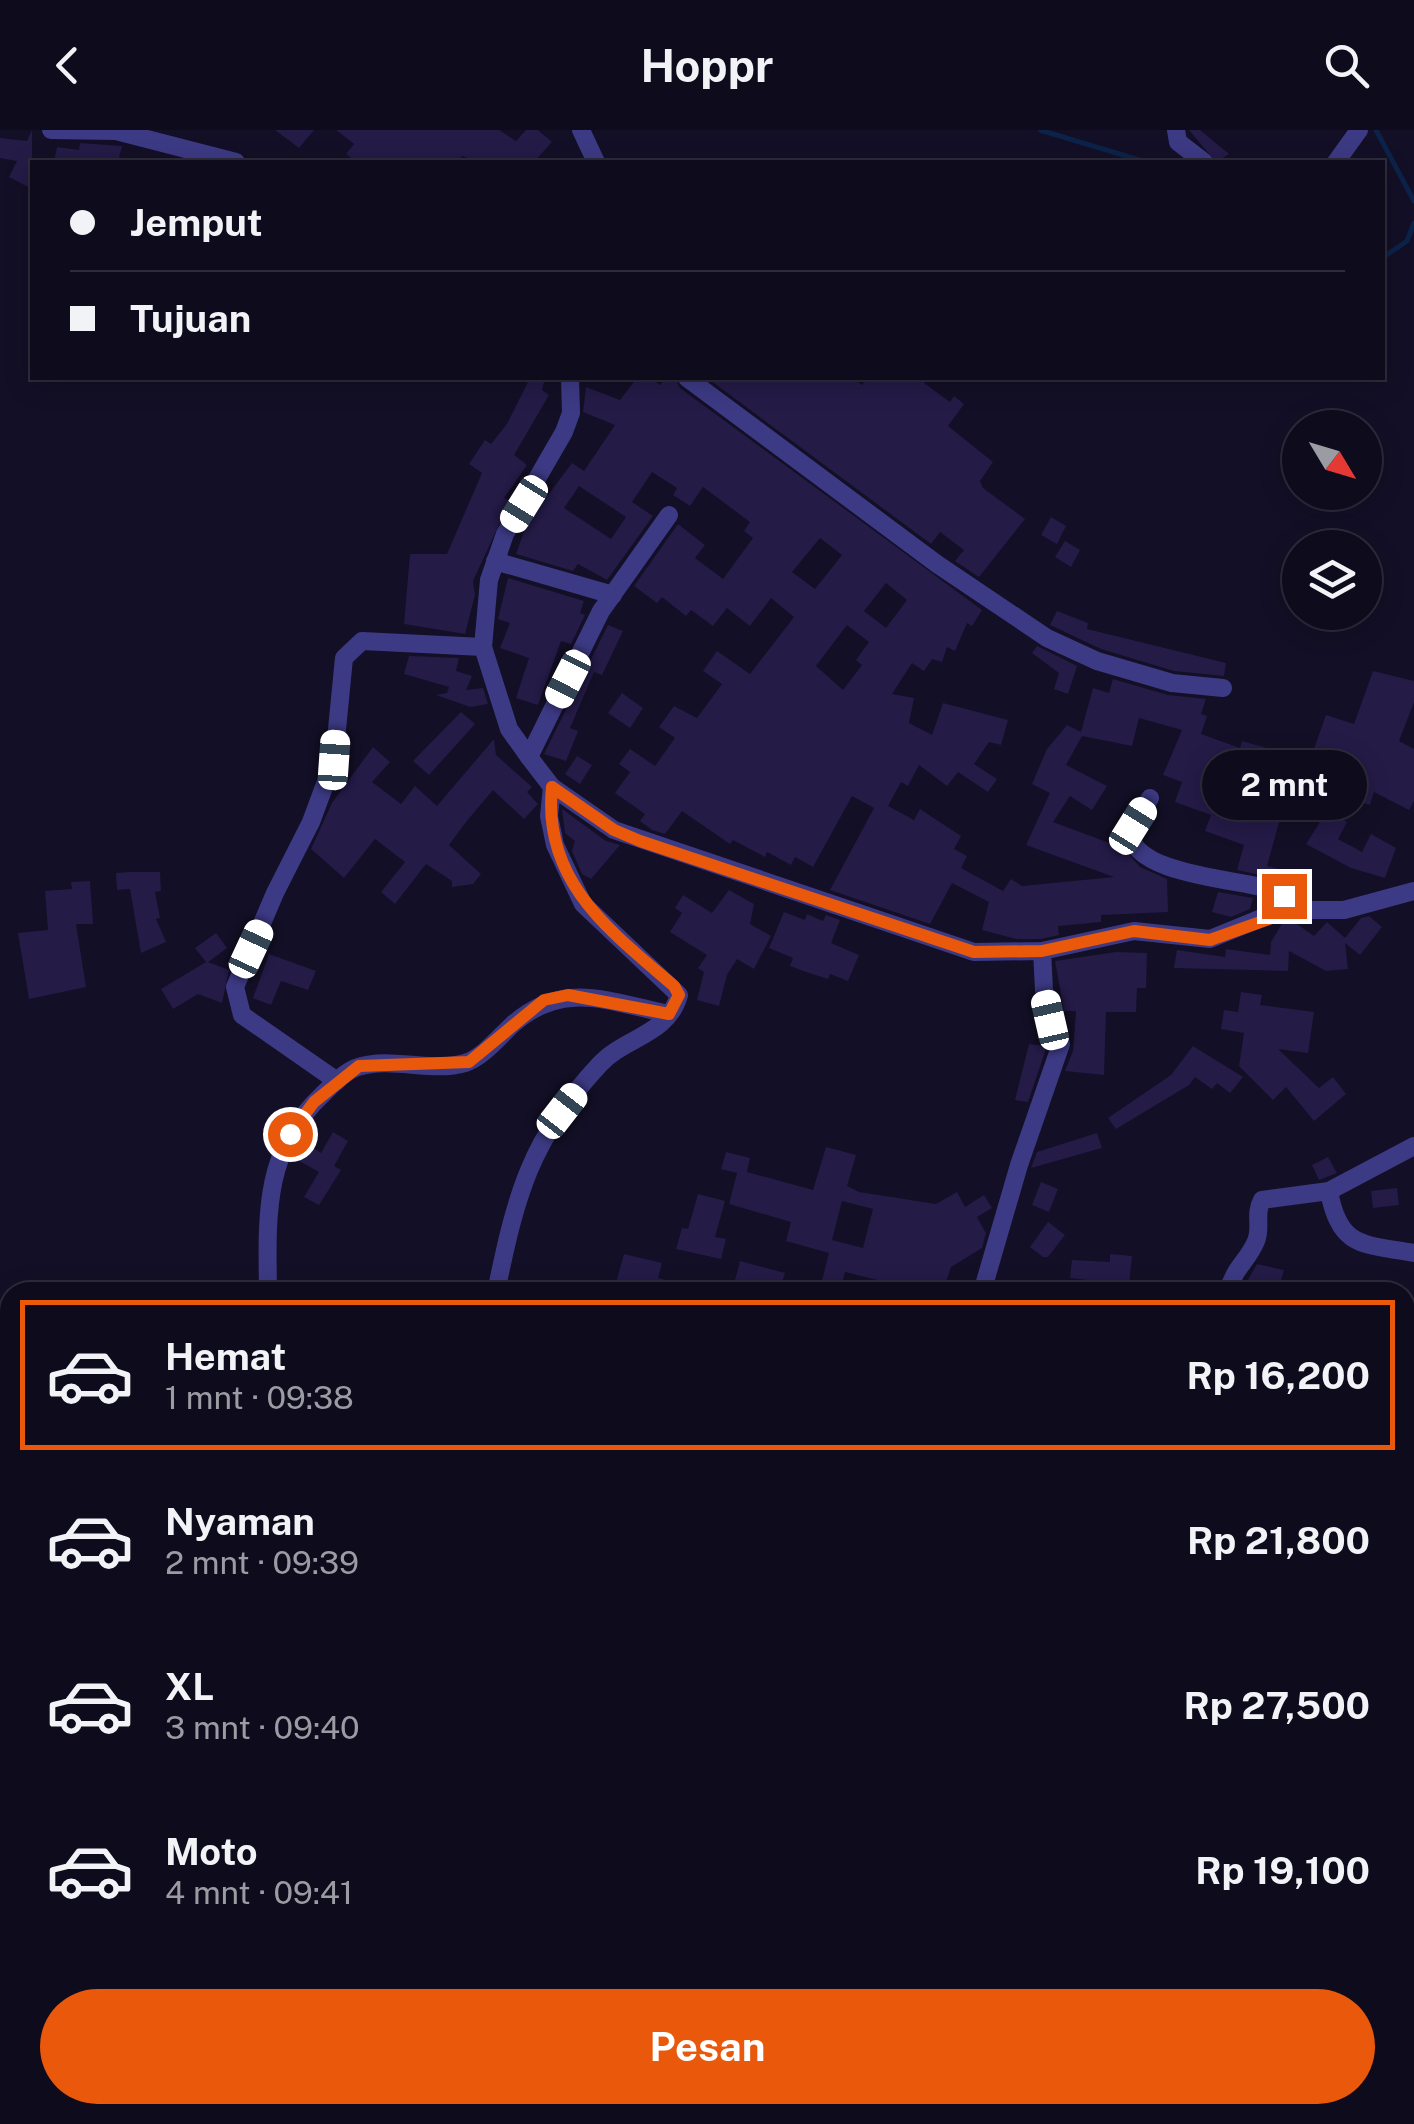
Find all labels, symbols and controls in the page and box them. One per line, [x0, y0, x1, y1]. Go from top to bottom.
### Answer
icon: back [40, 38, 95, 93]
icon: search [1319, 38, 1374, 93]
text: Hoppr [640, 39, 774, 92]
text: Jemput [130, 200, 263, 245]
text: Tujuan [130, 296, 251, 341]
north arrow [1282, 410, 1382, 510]
map controls [1282, 410, 1382, 630]
car [495, 471, 553, 537]
button: layers [1282, 530, 1382, 630]
car [541, 645, 595, 713]
car [317, 729, 351, 791]
callout: 2 mnt [1202, 751, 1366, 821]
text: 2 mnt [1241, 766, 1328, 803]
car [1104, 793, 1162, 859]
route end [1262, 874, 1307, 919]
car [225, 915, 277, 983]
car [1029, 987, 1071, 1053]
car [532, 1078, 592, 1144]
route start [268, 1112, 313, 1157]
icon: car [45, 1330, 135, 1420]
text: Hemat [165, 1334, 286, 1379]
text: Rp 16,200 [1187, 1353, 1370, 1398]
text: 1 mnt · 09:38 [165, 1379, 354, 1416]
icon: car [45, 1495, 135, 1585]
text: Nyaman [165, 1499, 315, 1544]
text: Rp 21,800 [1187, 1518, 1370, 1563]
text: 2 mnt · 09:39 [165, 1544, 359, 1581]
icon: car [45, 1660, 135, 1750]
text: XL [165, 1664, 214, 1709]
text: Rp 27,500 [1184, 1683, 1370, 1728]
text: 3 mnt · 09:40 [165, 1709, 360, 1746]
icon: car [45, 1825, 135, 1915]
text: Moto [165, 1829, 258, 1874]
text: Rp 19,100 [1195, 1848, 1370, 1893]
text: 4 mnt · 09:41 [165, 1874, 353, 1911]
button: Pesan [40, 1989, 1375, 2104]

